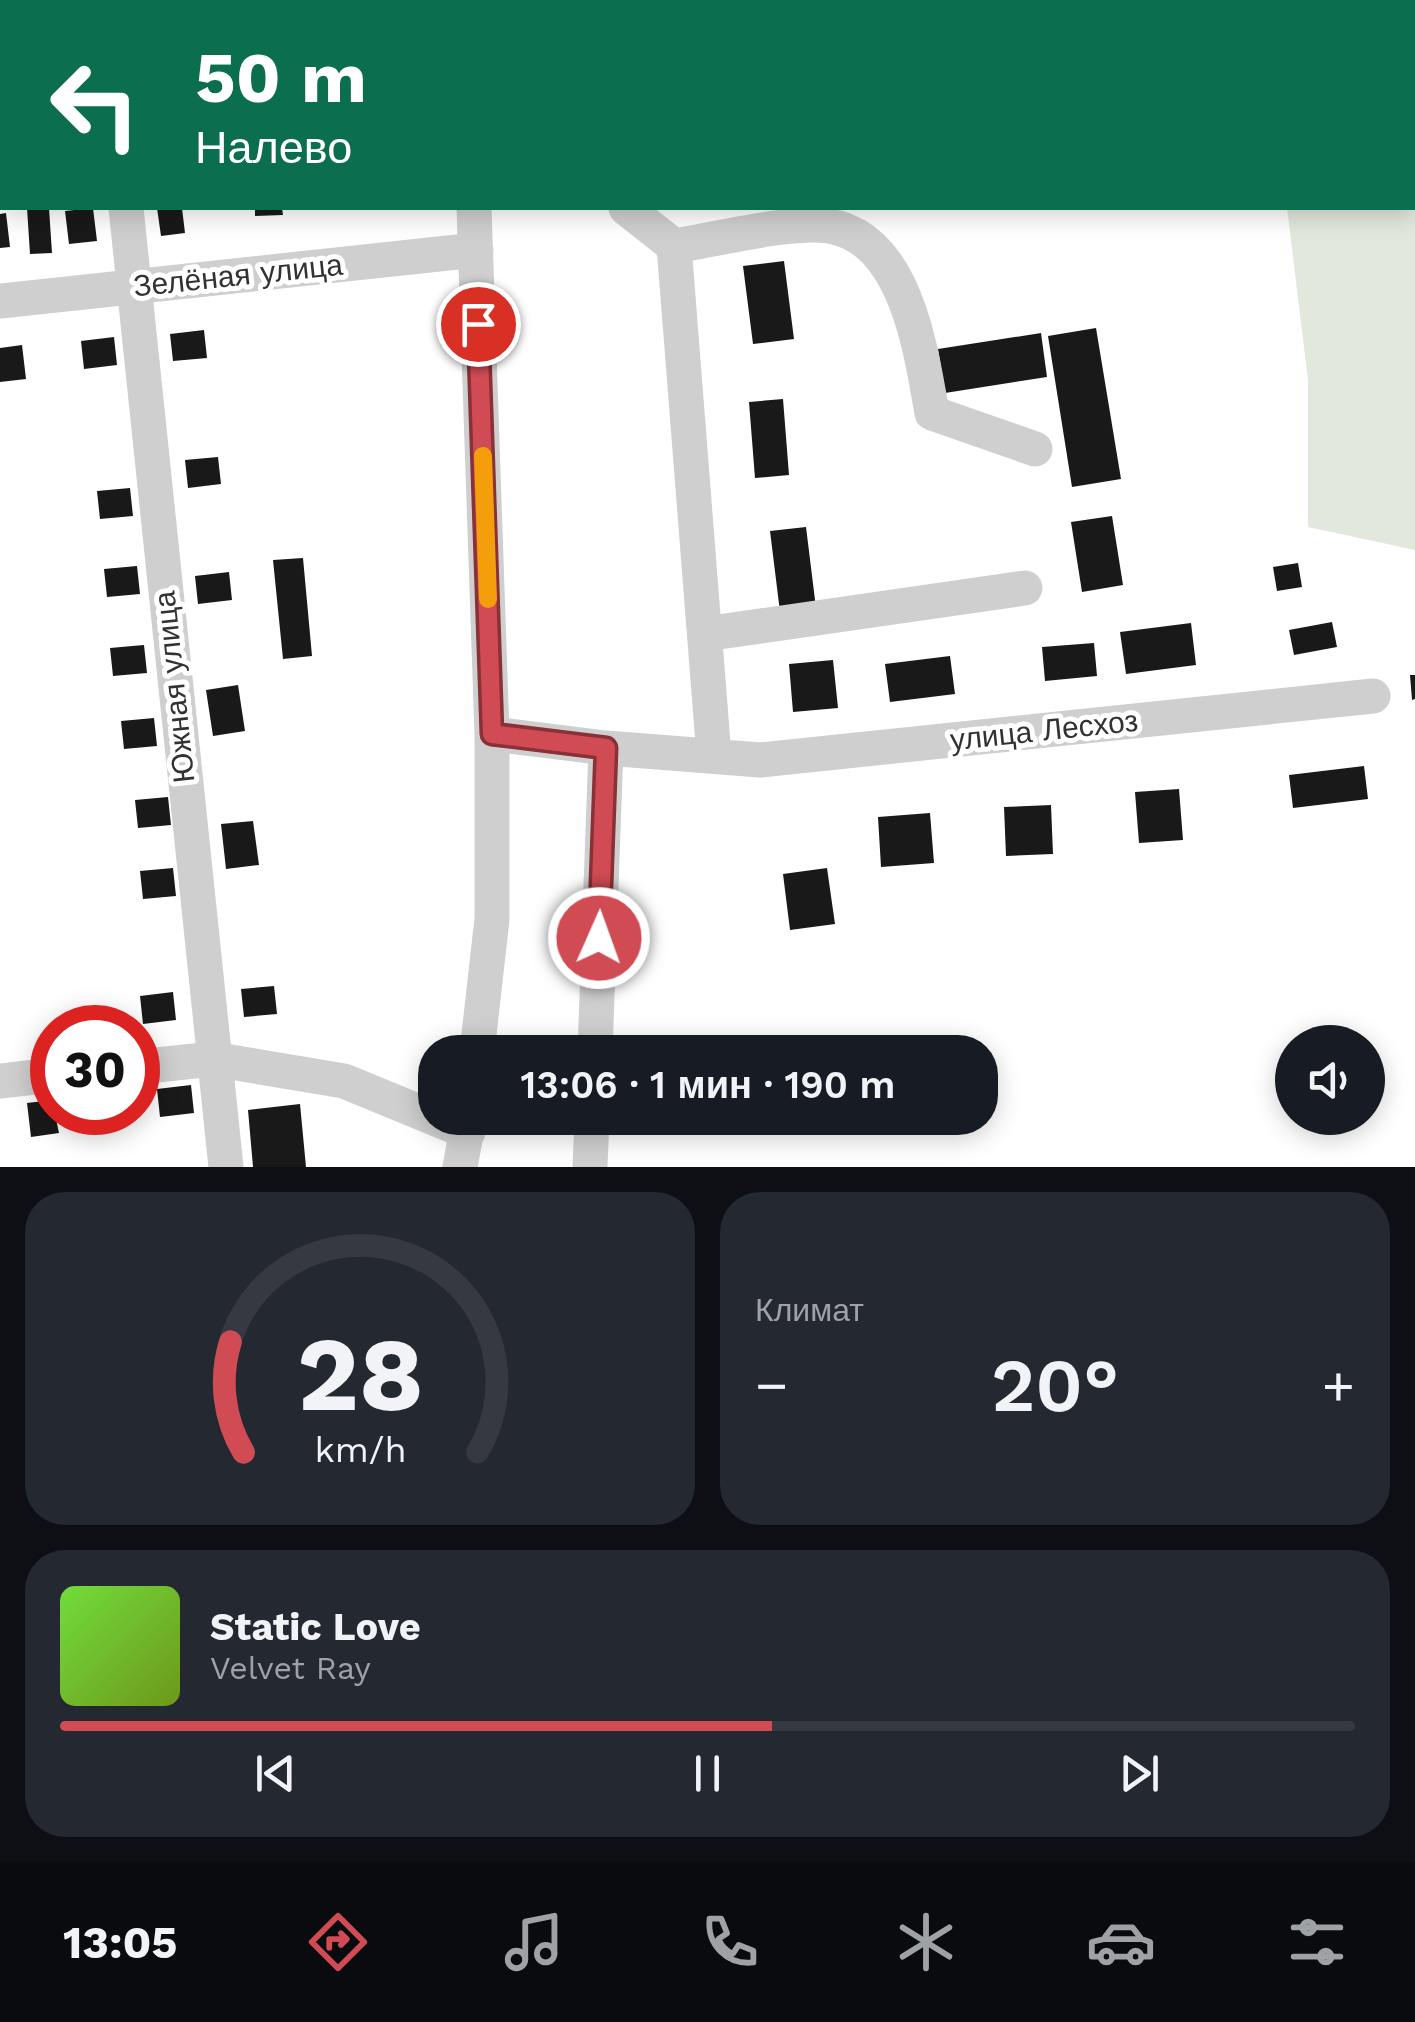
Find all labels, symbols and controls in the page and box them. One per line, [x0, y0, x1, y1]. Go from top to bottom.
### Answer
text: 50 m [195, 37, 367, 119]
icon: left [30, 40, 160, 170]
text: Налево [195, 121, 352, 174]
street label: Зелёная улица [132, 247, 345, 303]
pin [436, 282, 521, 367]
icon: arrive [451, 297, 506, 352]
street label: Южная улица [146, 589, 201, 785]
street label: улица Лесхоз [948, 703, 1140, 757]
position arrow [547, 886, 651, 990]
speed limit sign: 30 [30, 1005, 160, 1135]
map controls [1275, 1025, 1385, 1135]
button: sound [1275, 1025, 1385, 1135]
text: 13:06 · 1 мин · 190 m [521, 1063, 895, 1107]
text: Климат [755, 1291, 864, 1329]
text: 28 [296, 1313, 424, 1435]
text: 20° [991, 1341, 1119, 1429]
text: − [755, 1353, 788, 1417]
text: + [1322, 1353, 1355, 1417]
text: km/h [314, 1429, 406, 1471]
text: Static Love [210, 1605, 421, 1649]
text: Velvet Ray [210, 1649, 371, 1687]
icon: previous [248, 1746, 303, 1801]
icon: pause [680, 1746, 735, 1801]
icon: next [1112, 1746, 1167, 1801]
icon: directions [303, 1907, 373, 1977]
icon: music [499, 1907, 569, 1977]
icon: phone [695, 1907, 765, 1977]
icon: climate [891, 1907, 961, 1977]
icon: car [1086, 1907, 1156, 1977]
icon: filters [1282, 1907, 1352, 1977]
text: 13:05 [63, 1916, 178, 1969]

